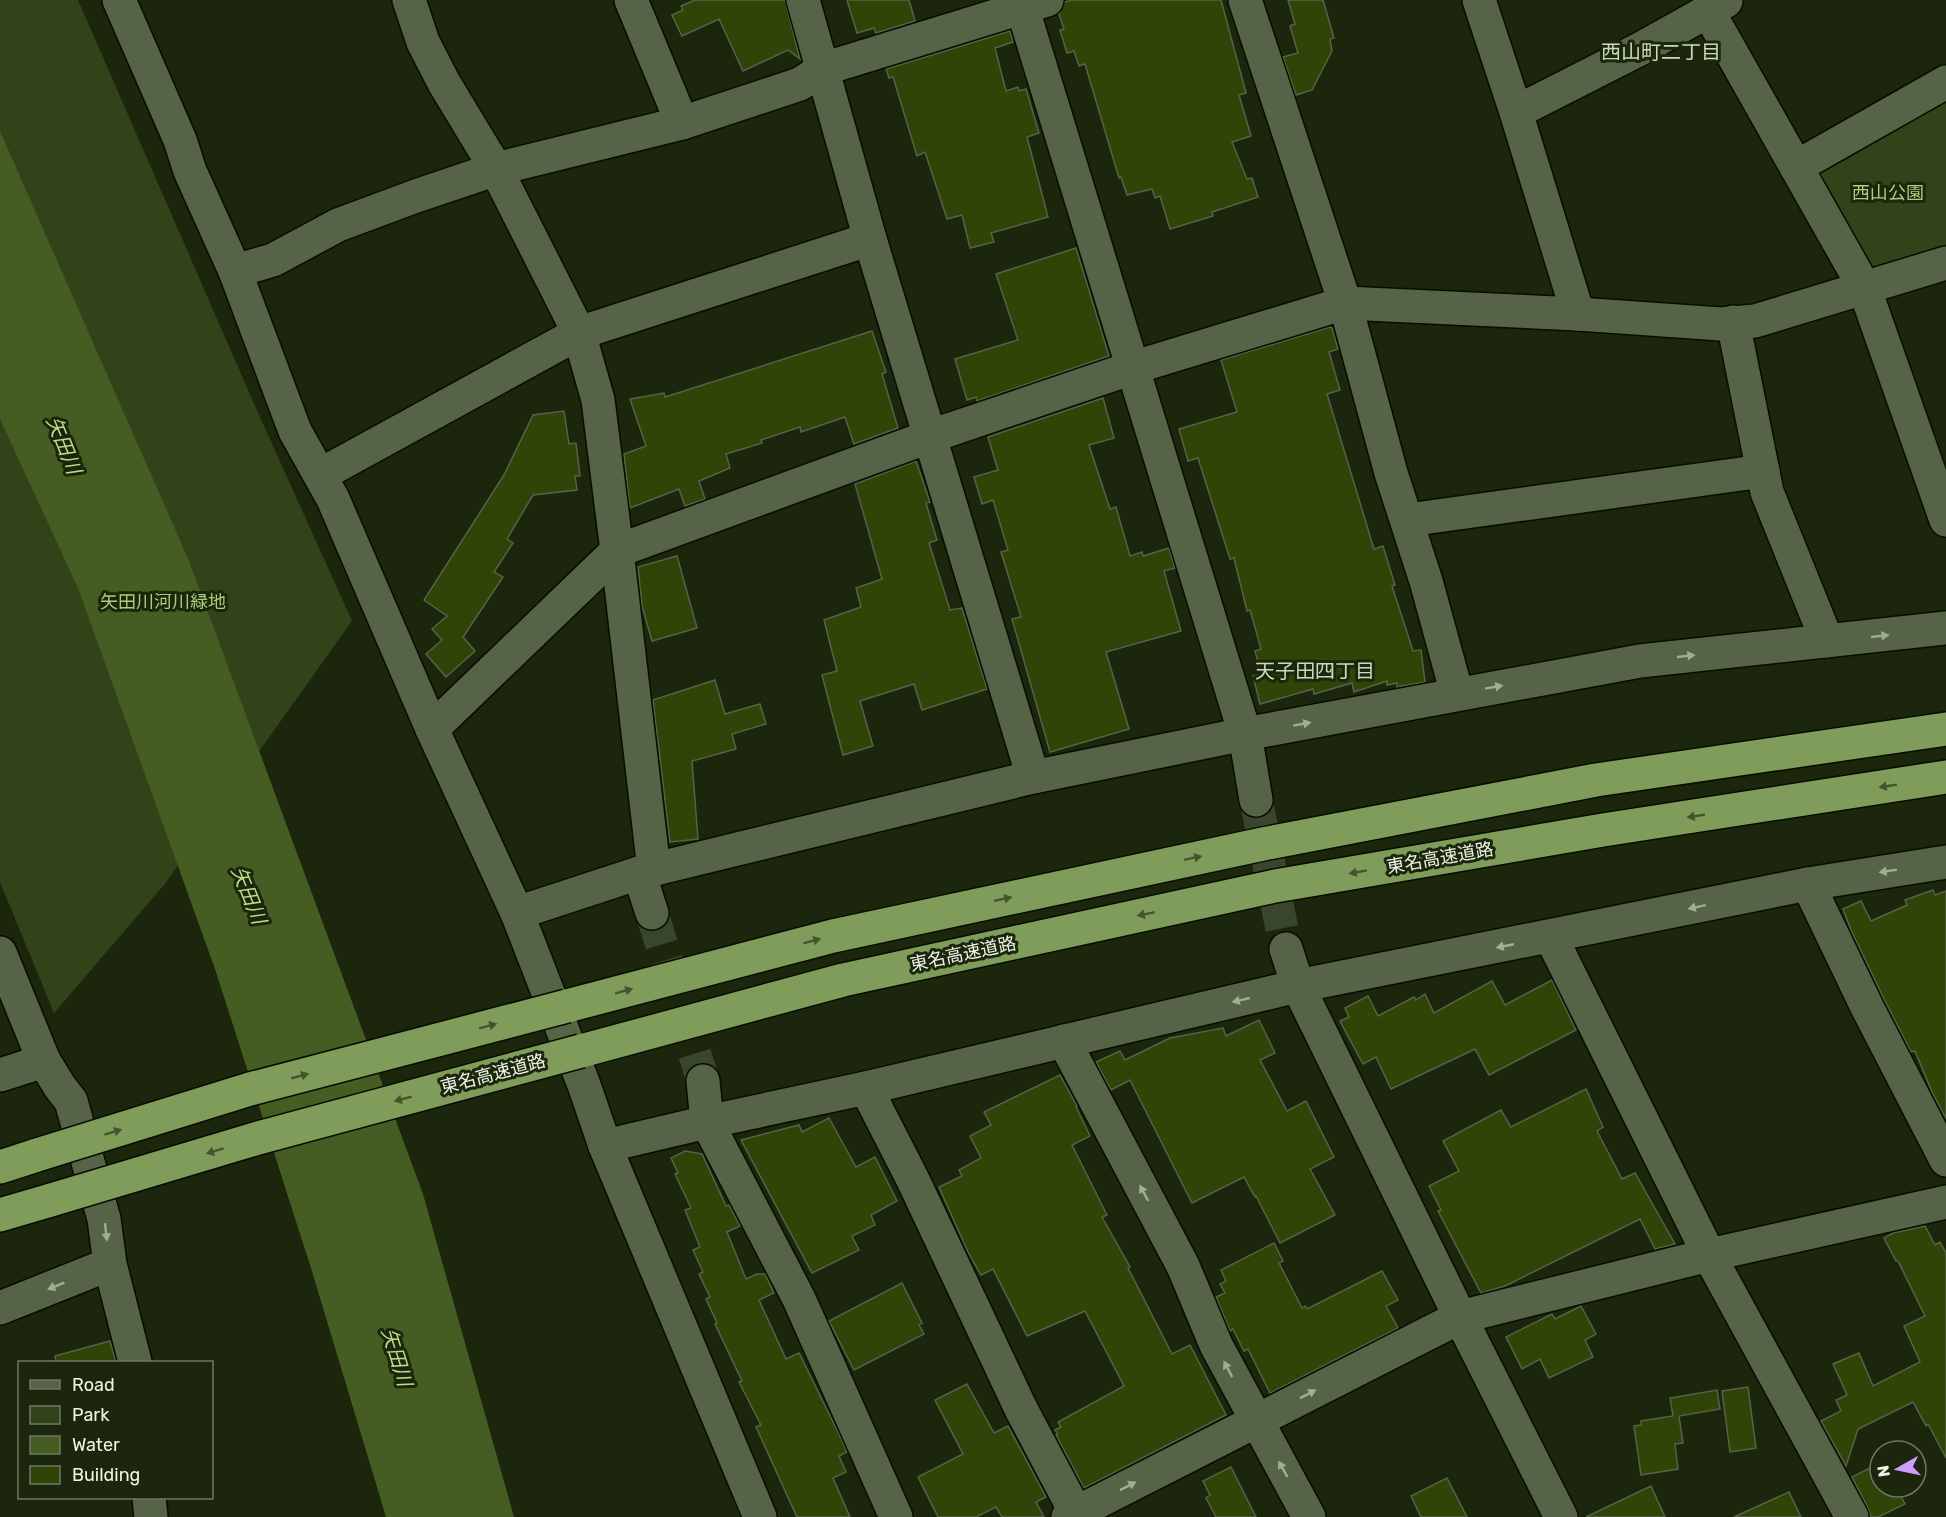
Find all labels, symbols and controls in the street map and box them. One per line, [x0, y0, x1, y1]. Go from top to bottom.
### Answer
district label: 西山町二丁目 [1601, 40, 1721, 64]
park label: 西山公園 [1852, 182, 1924, 204]
water label: 矢田川 [42, 413, 87, 479]
park label: 矢田川河川緑地 [100, 591, 226, 613]
one-way arrow [1871, 631, 1890, 641]
one-way arrow [1677, 652, 1696, 661]
district label: 天子田四丁目 [1255, 659, 1375, 683]
one-way arrow [1484, 683, 1503, 692]
one-way arrow [1293, 719, 1312, 728]
one-way arrow [1879, 781, 1898, 790]
one-way arrow [1686, 811, 1705, 820]
street label: 東名高速道路 [1385, 838, 1495, 878]
one-way arrow [1184, 853, 1203, 863]
water label: 矢田川 [227, 863, 272, 929]
one-way arrow [1879, 867, 1898, 876]
one-way arrow [1349, 868, 1368, 877]
one-way arrow [994, 894, 1012, 904]
one-way arrow [1687, 903, 1706, 912]
one-way arrow [1137, 910, 1156, 919]
street label: 東名高速道路 [908, 932, 1018, 976]
one-way arrow [804, 936, 822, 945]
one-way arrow [1496, 942, 1515, 951]
one-way arrow [615, 985, 633, 995]
one-way arrow [1232, 995, 1251, 1005]
one-way arrow [479, 1021, 497, 1031]
street label: 東名高速道路 [438, 1049, 548, 1099]
one-way arrow [291, 1071, 309, 1080]
one-way arrow [394, 1095, 412, 1104]
one-way arrow [104, 1127, 122, 1136]
one-way arrow [206, 1147, 224, 1156]
one-way arrow [1140, 1184, 1150, 1202]
one-way arrow [101, 1223, 111, 1242]
one-way arrow [46, 1281, 64, 1291]
water label: 矢田川 [377, 1325, 418, 1391]
one-way arrow [1223, 1360, 1233, 1377]
legend [18, 1361, 213, 1499]
text: Road [72, 1374, 115, 1396]
one-way arrow [1300, 1389, 1317, 1399]
text: Park [72, 1404, 110, 1426]
text: Water [72, 1434, 120, 1456]
north arrow [1868, 1439, 1928, 1499]
one-way arrow [1277, 1461, 1288, 1477]
text: Building [72, 1464, 140, 1486]
text: N [1873, 1464, 1894, 1478]
one-way arrow [1120, 1481, 1137, 1491]

